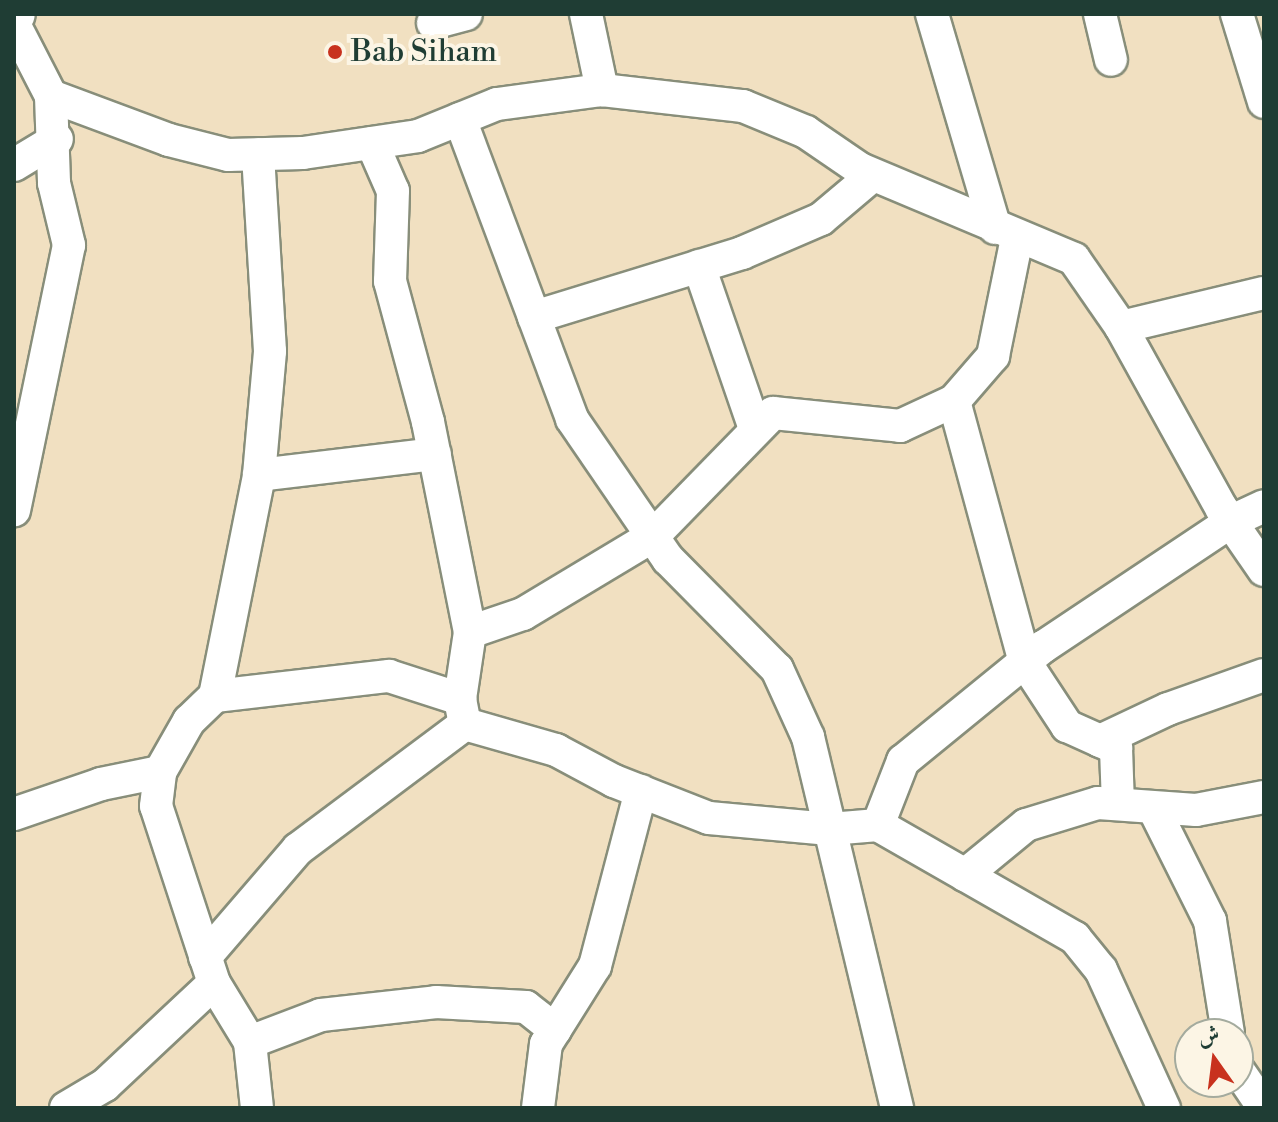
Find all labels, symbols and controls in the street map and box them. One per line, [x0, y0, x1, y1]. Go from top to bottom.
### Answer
place label: Bab Siham [351, 34, 497, 70]
marker: Bab Siham [326, 43, 344, 61]
north arrow [1174, 1018, 1254, 1098]
text: ش [1195, 1020, 1222, 1052]

